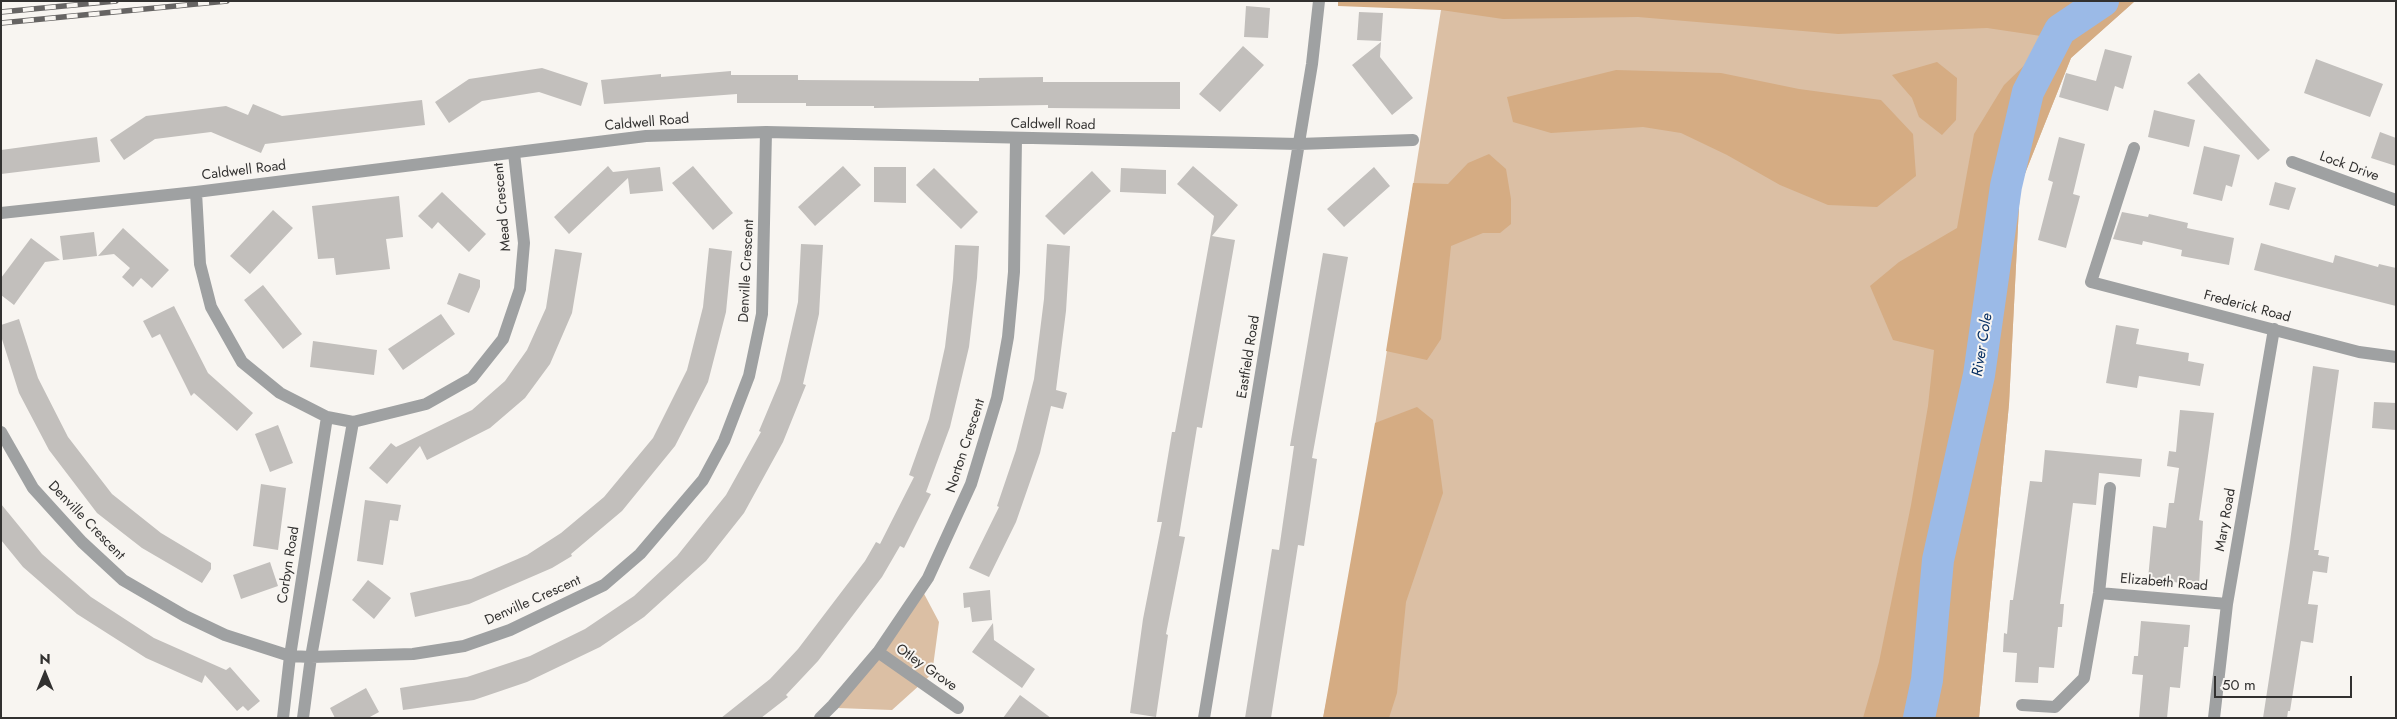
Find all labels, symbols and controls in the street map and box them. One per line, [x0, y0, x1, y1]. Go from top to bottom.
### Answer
street label: Caldwell Road [604, 111, 690, 135]
street label: Caldwell Road [1010, 116, 1096, 134]
street label: Lock Drive [2317, 148, 2381, 186]
street label: Caldwell Road [201, 157, 287, 185]
street label: Mead Crescent [491, 162, 515, 252]
street label: Denville Crescent [736, 219, 758, 323]
street label: Frederick Road [2202, 287, 2292, 327]
water label: River Cole [1969, 312, 1997, 378]
street label: Eastfield Road [1234, 314, 1264, 400]
street label: Norton Crescent [943, 397, 989, 495]
street label: Denville Crescent [44, 478, 128, 564]
street label: Mary Road [2212, 487, 2240, 553]
street label: Corbyn Road [275, 525, 303, 605]
street label: Elizabeth Road [2119, 571, 2209, 595]
street label: Denville Crescent [482, 572, 584, 630]
street label: Otley Grove [892, 641, 960, 695]
north arrow [20, 649, 70, 699]
text: N [39, 649, 51, 669]
scale bar [2217, 666, 2354, 698]
text: 50 m [2222, 674, 2256, 696]

